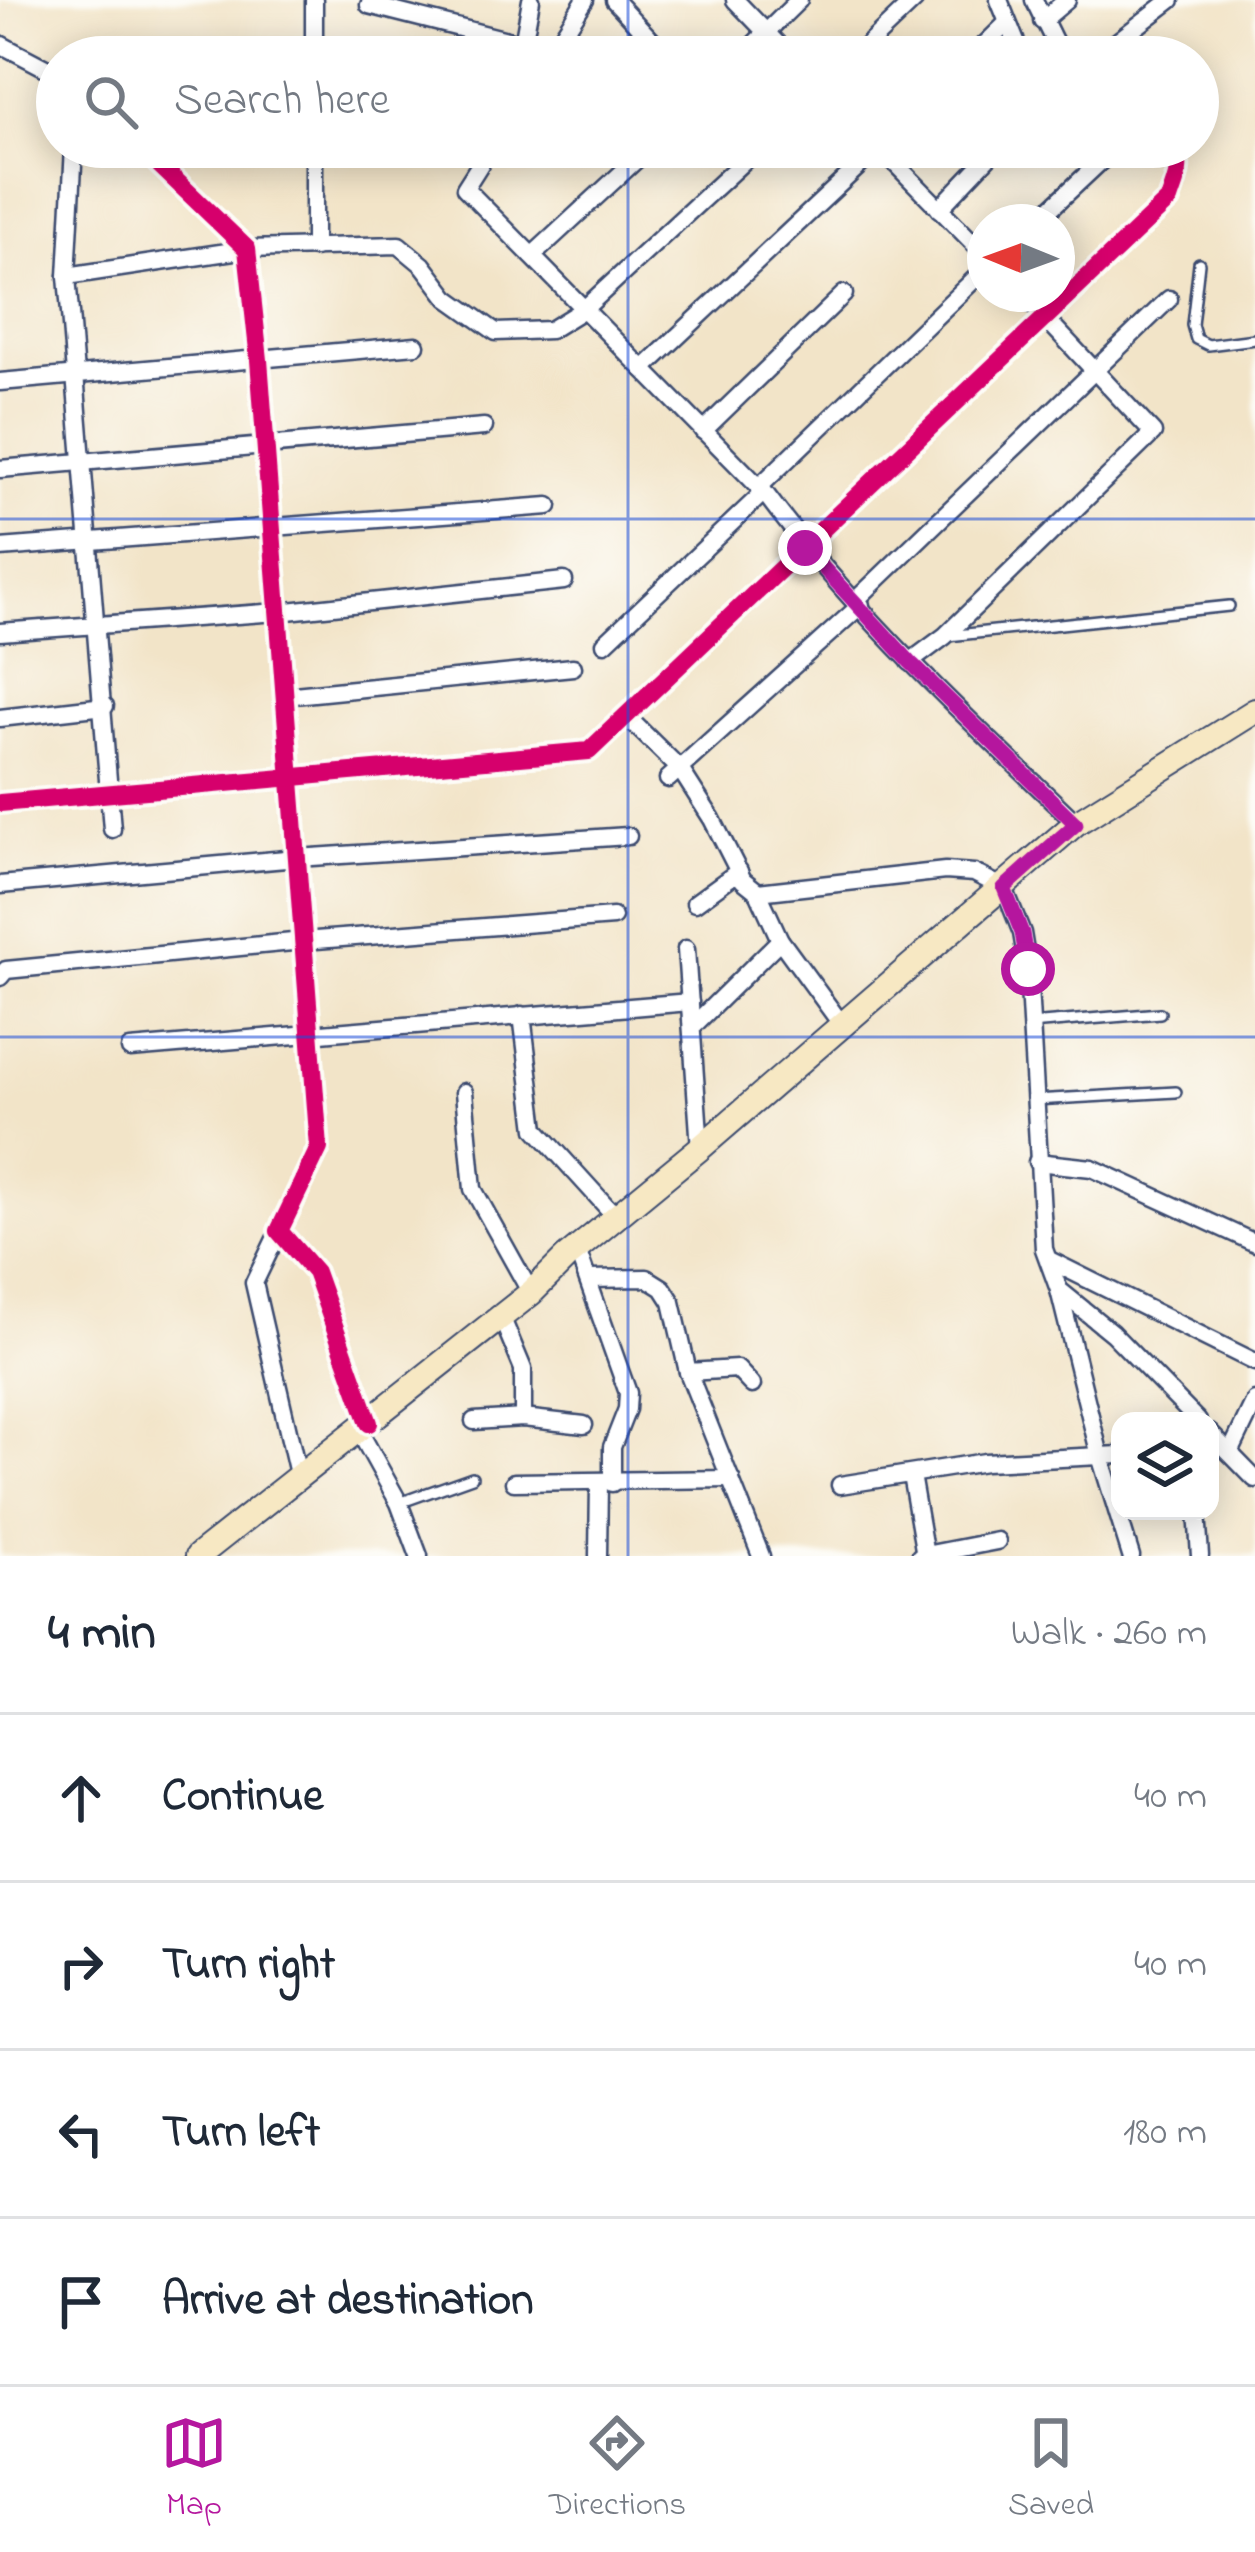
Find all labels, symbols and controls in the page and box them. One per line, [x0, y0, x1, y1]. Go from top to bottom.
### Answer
search box [36, 36, 1219, 168]
icon: search [78, 69, 144, 135]
text: Search here [174, 69, 390, 135]
north arrow [967, 204, 1075, 312]
route end [778, 521, 832, 575]
route start [1001, 942, 1055, 996]
map controls [1111, 1412, 1219, 1520]
button: layers [1111, 1412, 1219, 1520]
text: 4 min [48, 1597, 156, 1672]
text: Walk · 260 m [1011, 1606, 1207, 1663]
icon: ahead [48, 1765, 114, 1831]
text: Continue [162, 1765, 323, 1831]
text: 40 m [1134, 1769, 1207, 1826]
icon: right [48, 1933, 114, 1999]
text: Turn right [162, 1933, 335, 1999]
text: 40 m [1134, 1937, 1207, 1994]
icon: left [48, 2101, 114, 2167]
text: Turn left [162, 2101, 320, 2167]
text: 180 m [1123, 2105, 1207, 2162]
icon: arrive [48, 2269, 114, 2335]
text: Arrive at destination [162, 2269, 533, 2335]
tab: Map [161, 2410, 227, 2530]
tab: Directions [549, 2410, 686, 2530]
tab: Saved [1008, 2410, 1094, 2530]

